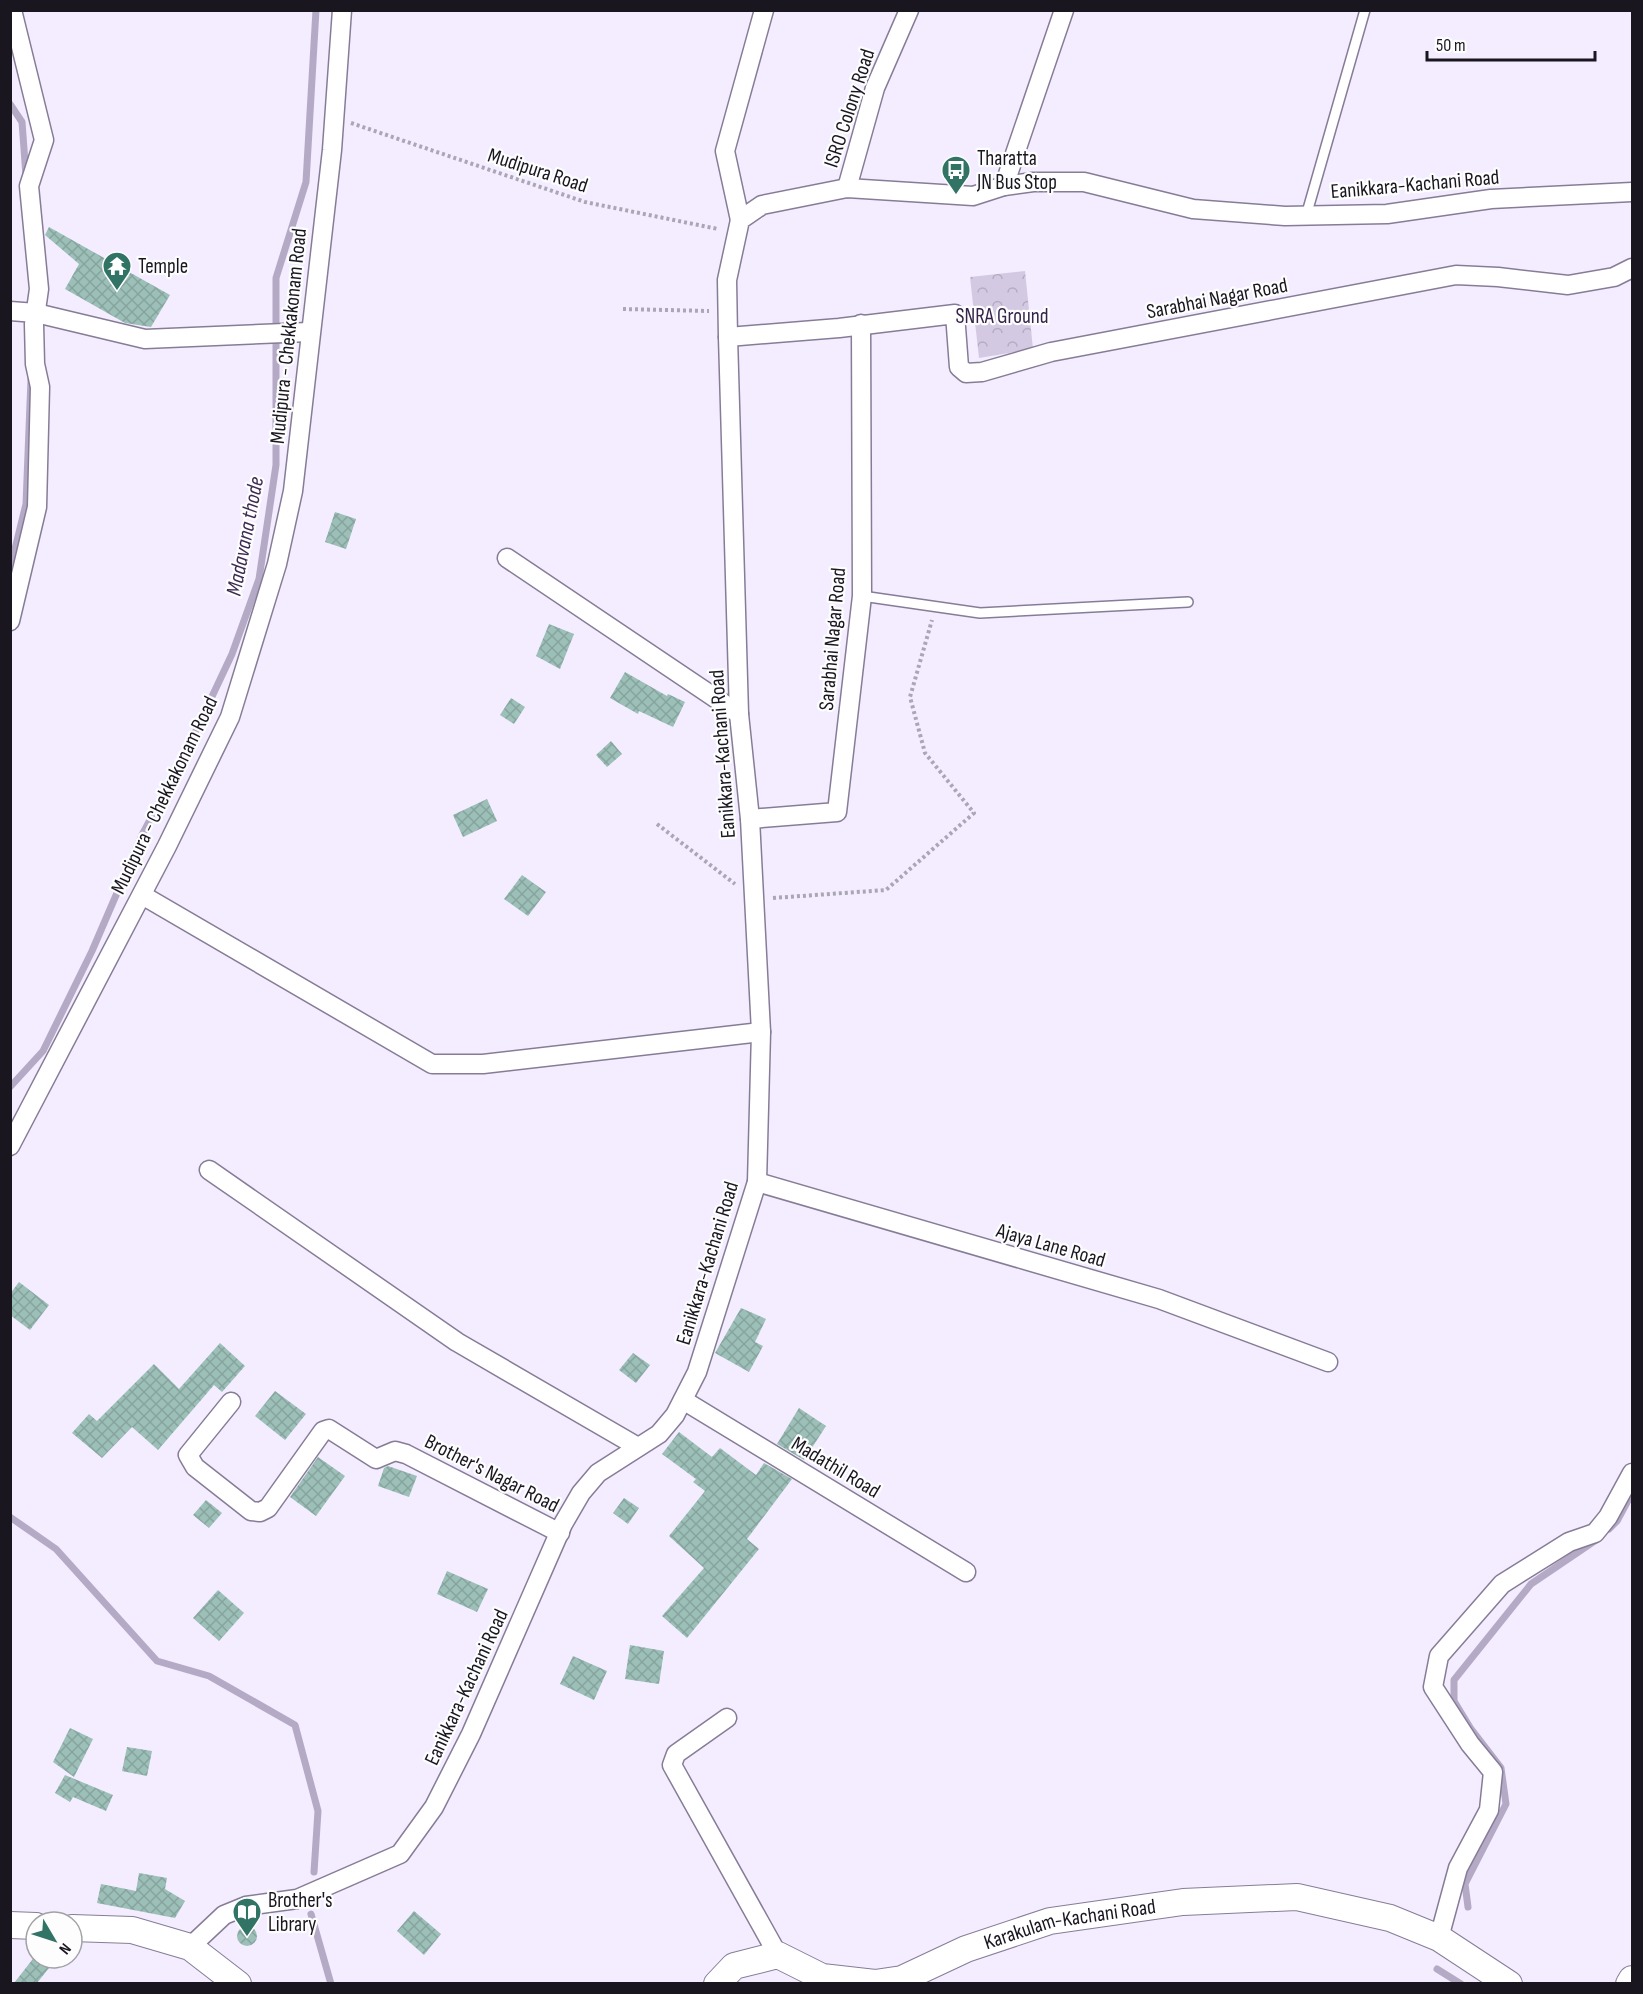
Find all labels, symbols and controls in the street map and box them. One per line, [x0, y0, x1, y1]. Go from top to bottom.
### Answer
scale bar [1427, 24, 1595, 62]
text: 50 m [1436, 35, 1466, 56]
street label: ISRO Colony Road [819, 46, 880, 171]
street label: Mudipura Road [485, 143, 591, 198]
place label: Tharatta JN Bus Stop [976, 146, 1057, 195]
bus stop icon: Tharatta JN Bus Stop [940, 154, 972, 196]
street label: Eanikkara-Kachani Road [1330, 165, 1500, 204]
street label: Mudipura - Chekkakonam Road [265, 227, 312, 445]
temple icon: Temple [101, 250, 133, 292]
place label: Temple [138, 254, 188, 279]
street label: Sarabhai Nagar Road [1144, 273, 1290, 324]
park label: SNRA Ground [955, 304, 1049, 329]
water label: Madavana thode [221, 474, 270, 598]
street label: Sarabhai Nagar Road [814, 567, 851, 711]
street label: Eanikkara-Kachani Road [704, 669, 741, 839]
street label: Mudipura - Chekkakonam Road [106, 692, 223, 898]
street label: Eanikkara-Kachani Road [671, 1179, 744, 1348]
street label: Ajaya Lane Road [993, 1218, 1108, 1273]
street label: Brother's Nagar Road [420, 1429, 563, 1518]
street label: Madathil Road [787, 1431, 885, 1504]
street label: Eanikkara-Kachani Road [419, 1605, 514, 1769]
place label: Brother's Library [268, 1888, 333, 1937]
street label: Karakulam-Kachani Road [981, 1894, 1157, 1955]
library icon: Brother's Library [231, 1896, 263, 1938]
north arrow [24, 1910, 84, 1970]
text: N [54, 1939, 75, 1958]

